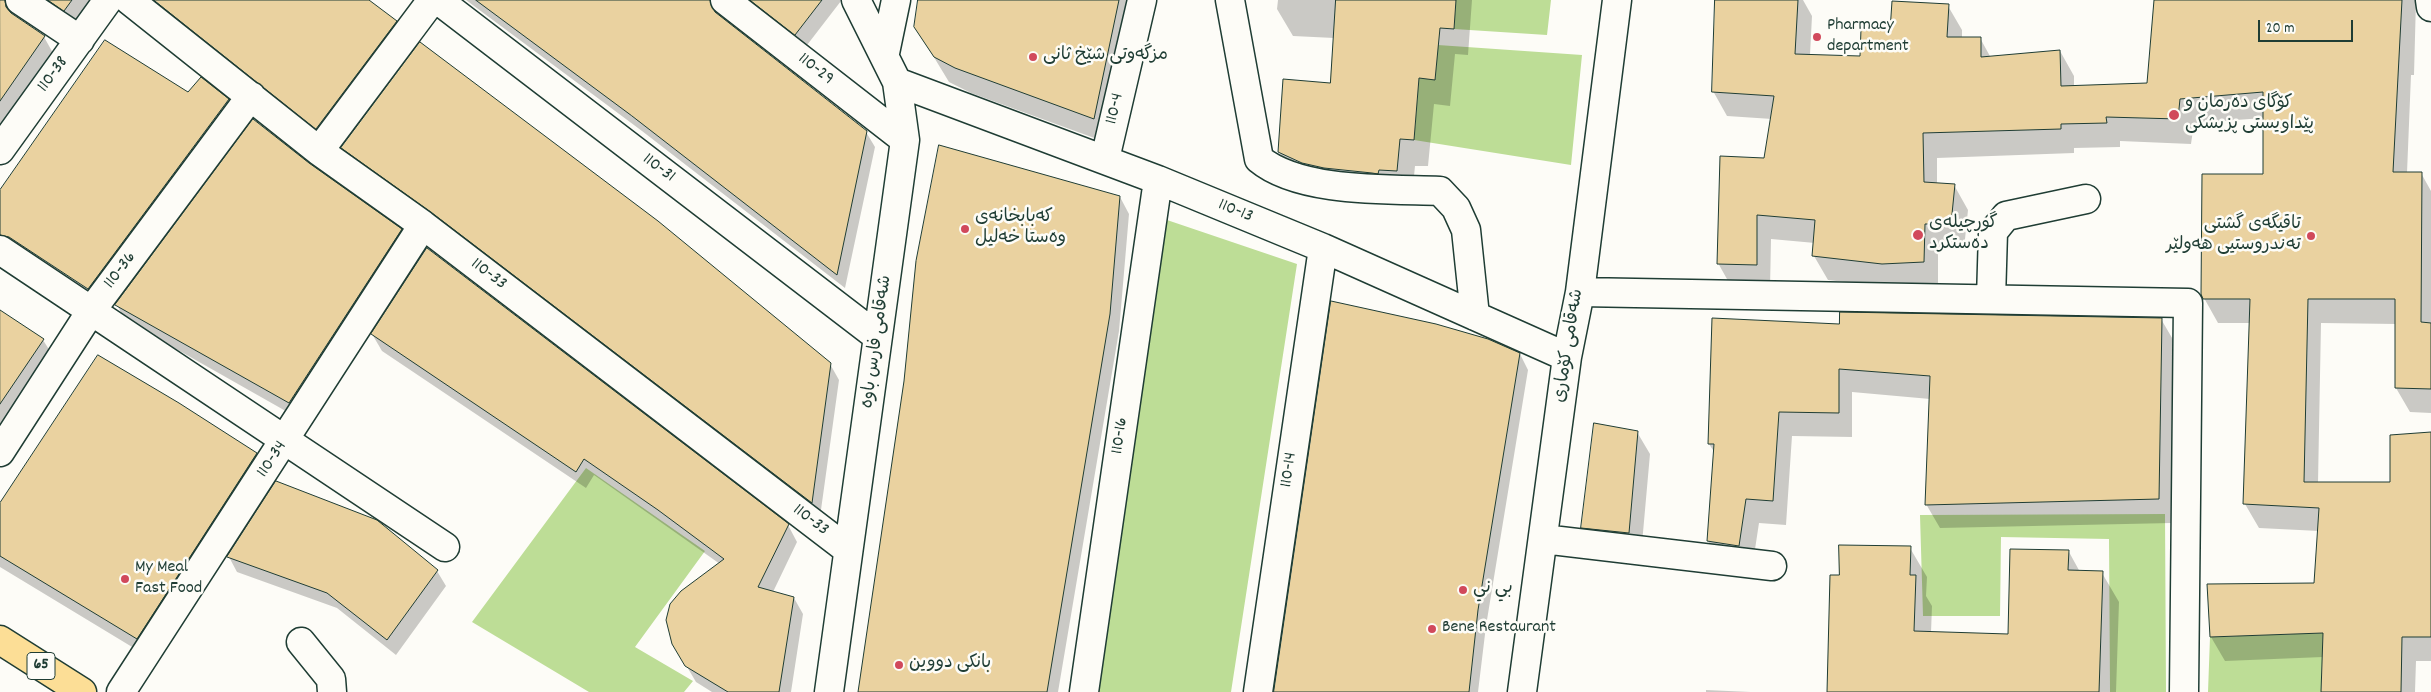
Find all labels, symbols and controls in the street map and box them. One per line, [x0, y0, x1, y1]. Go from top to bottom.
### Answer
scale bar [2261, 10, 2356, 42]
place label: Pharmacy department [1827, 16, 1909, 58]
text: 20 m [2266, 18, 2294, 40]
marker: Pharmacy department [1811, 31, 1823, 43]
place label: مزگەوتی شێخ ثانی [1043, 46, 1168, 68]
street label: 110-29 [793, 49, 837, 91]
marker: مزگەوتی شێخ ثانی [1027, 51, 1039, 63]
street label: 110-38 [34, 53, 74, 97]
street label: 110-4 [1102, 91, 1130, 127]
place label: کۆگای دەرمان و پێداویستی پزیشکی [2185, 94, 2314, 136]
marker: کۆگای دەرمان و پێداویستی پزیشکی [2167, 108, 2181, 122]
street label: 110-31 [637, 150, 679, 188]
street label: 110-13 [1214, 195, 1256, 229]
place label: کەبابخانەی وەستا خەلیل [975, 208, 1066, 250]
place label: گورچیله‌ی ده‌ستكرد [1929, 214, 1998, 256]
place label: تاقیگەی گشتی تەندروستیی ھەولێر [2166, 215, 2301, 258]
marker: کەبابخانەی وەستا خەلیل [959, 223, 971, 235]
marker: گورچیله‌ی ده‌ستكرد [1911, 228, 1925, 242]
marker: تاقیگەی گشتی تەندروستیی ھەولێر [2305, 230, 2317, 242]
street label: 110-36 [100, 248, 142, 294]
street label: 110-33 [466, 254, 510, 296]
street label: شەقامی فارس باوە [858, 274, 898, 410]
street label: شەقامی کۆماری [1550, 288, 1590, 404]
street label: 110-16 [1108, 416, 1134, 456]
street label: 110-34 [253, 438, 293, 482]
street label: 110-14 [1277, 451, 1303, 489]
street label: 110-33 [788, 500, 832, 542]
place label: My Meal Fast Food [135, 558, 202, 600]
marker: My Meal Fast Food [119, 573, 131, 585]
place label: بي ني [1473, 579, 1513, 601]
marker: بي ني [1457, 584, 1469, 596]
place label: Bene Restaurant [1442, 618, 1556, 640]
marker: Bene Restaurant [1426, 623, 1438, 635]
road number: 65 [27, 652, 55, 679]
place label: بانکی دووین [909, 654, 991, 676]
marker: بانکی دووین [893, 659, 905, 671]

